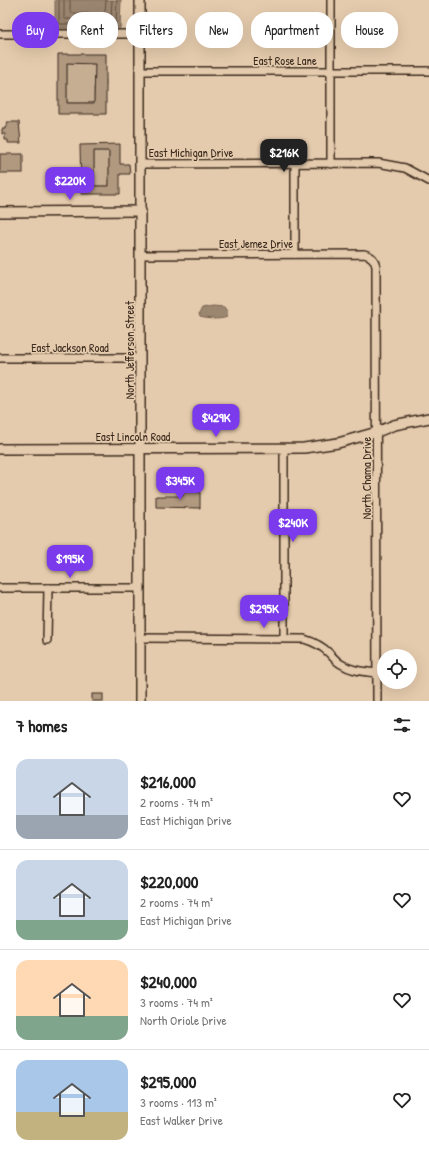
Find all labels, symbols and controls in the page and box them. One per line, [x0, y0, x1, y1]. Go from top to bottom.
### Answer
chip: Buy [12, 12, 59, 48]
chip: Rent [67, 12, 118, 48]
chip: Filters [126, 12, 187, 48]
chip: New [195, 12, 243, 48]
chip: Apartment [251, 12, 333, 48]
chip: House [341, 12, 398, 48]
street label: East Rose Lane [253, 52, 317, 69]
pin: $216K [256, 139, 312, 173]
text: $216K [269, 143, 299, 161]
street label: East Michigan Drive [149, 144, 233, 161]
pin: $220K [42, 167, 98, 201]
text: $220K [54, 171, 86, 189]
street label: East Jemez Drive [219, 235, 293, 252]
street label: North Jefferson Street [121, 300, 138, 399]
street label: East Jackson Road [31, 339, 109, 356]
pin: $429K [188, 404, 244, 438]
text: $429K [201, 408, 231, 426]
street label: East Lincoln Road [96, 428, 171, 445]
street label: North Chama Drive [358, 437, 375, 519]
pin: $345K [152, 467, 208, 501]
text: $345K [165, 471, 195, 489]
pin: $240K [265, 509, 321, 543]
text: $240K [278, 513, 308, 531]
pin: $195K [42, 545, 98, 579]
text: $195K [56, 549, 84, 567]
pin: $295K [236, 595, 292, 629]
text: $295K [249, 599, 279, 617]
map controls [377, 649, 417, 689]
button: locate [377, 649, 417, 689]
text: 7 homes [16, 714, 67, 737]
icon: filters [391, 714, 413, 736]
text: $216,000 [140, 770, 196, 793]
icon: home [48, 775, 96, 823]
icon: heart [391, 788, 413, 810]
text: 2 rooms · 74 m² [140, 793, 213, 811]
text: East Michigan Drive [140, 811, 232, 829]
text: $220,000 [140, 870, 198, 893]
icon: home [48, 876, 96, 924]
icon: heart [391, 889, 413, 911]
text: 2 rooms · 74 m² [140, 893, 213, 911]
text: East Michigan Drive [140, 911, 232, 929]
text: $240,000 [140, 970, 197, 993]
icon: home [48, 976, 96, 1024]
icon: heart [391, 989, 413, 1011]
text: 3 rooms · 74 m² [140, 993, 213, 1011]
text: North Oriole Drive [140, 1011, 227, 1029]
text: $295,000 [140, 1070, 196, 1093]
icon: home [48, 1076, 96, 1124]
icon: heart [391, 1089, 413, 1111]
text: 3 rooms · 113 m² [140, 1093, 217, 1111]
text: East Walker Drive [140, 1111, 223, 1129]

